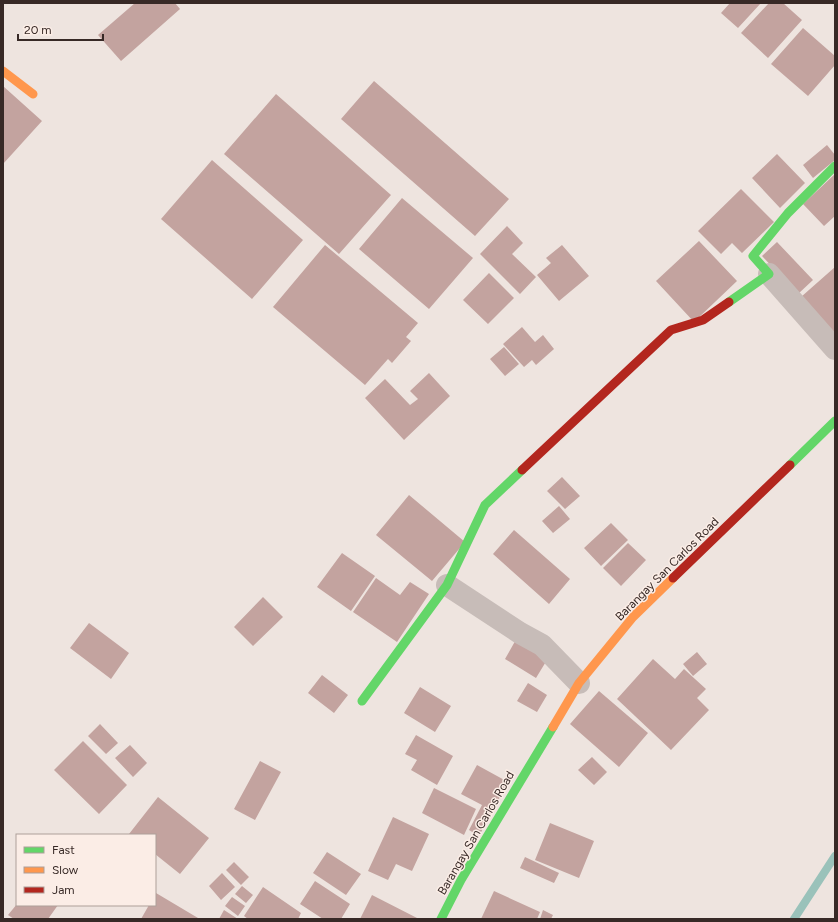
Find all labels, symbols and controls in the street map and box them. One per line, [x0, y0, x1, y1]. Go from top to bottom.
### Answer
scale bar [18, 16, 103, 42]
text: 20 m [24, 23, 52, 37]
street label: Barangay San Carlos Road [612, 514, 722, 624]
street label: Barangay San Carlos Road [435, 769, 517, 897]
legend [16, 834, 156, 906]
text: Fast [52, 843, 75, 857]
text: Slow [52, 863, 79, 877]
text: Jam [52, 883, 75, 897]

